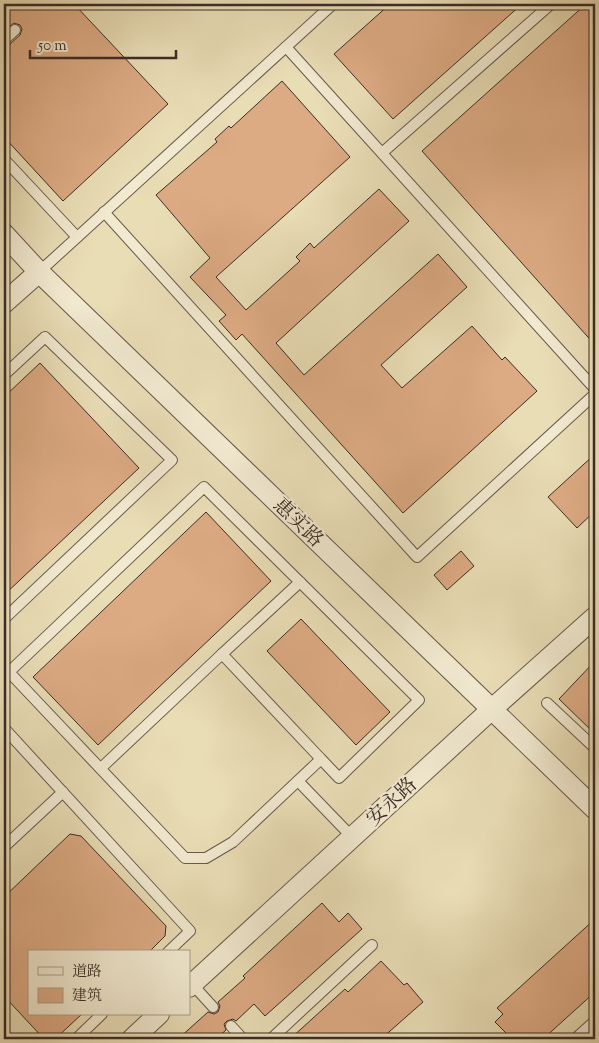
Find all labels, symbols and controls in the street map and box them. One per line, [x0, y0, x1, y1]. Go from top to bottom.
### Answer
scale bar [30, 28, 176, 60]
text: 50 m [37, 36, 67, 57]
street label: 惠实路 [266, 493, 329, 555]
street label: 安永路 [361, 772, 425, 834]
legend [28, 950, 190, 1016]
text: 道路 [72, 962, 102, 983]
text: 建筑 [72, 986, 102, 1007]

